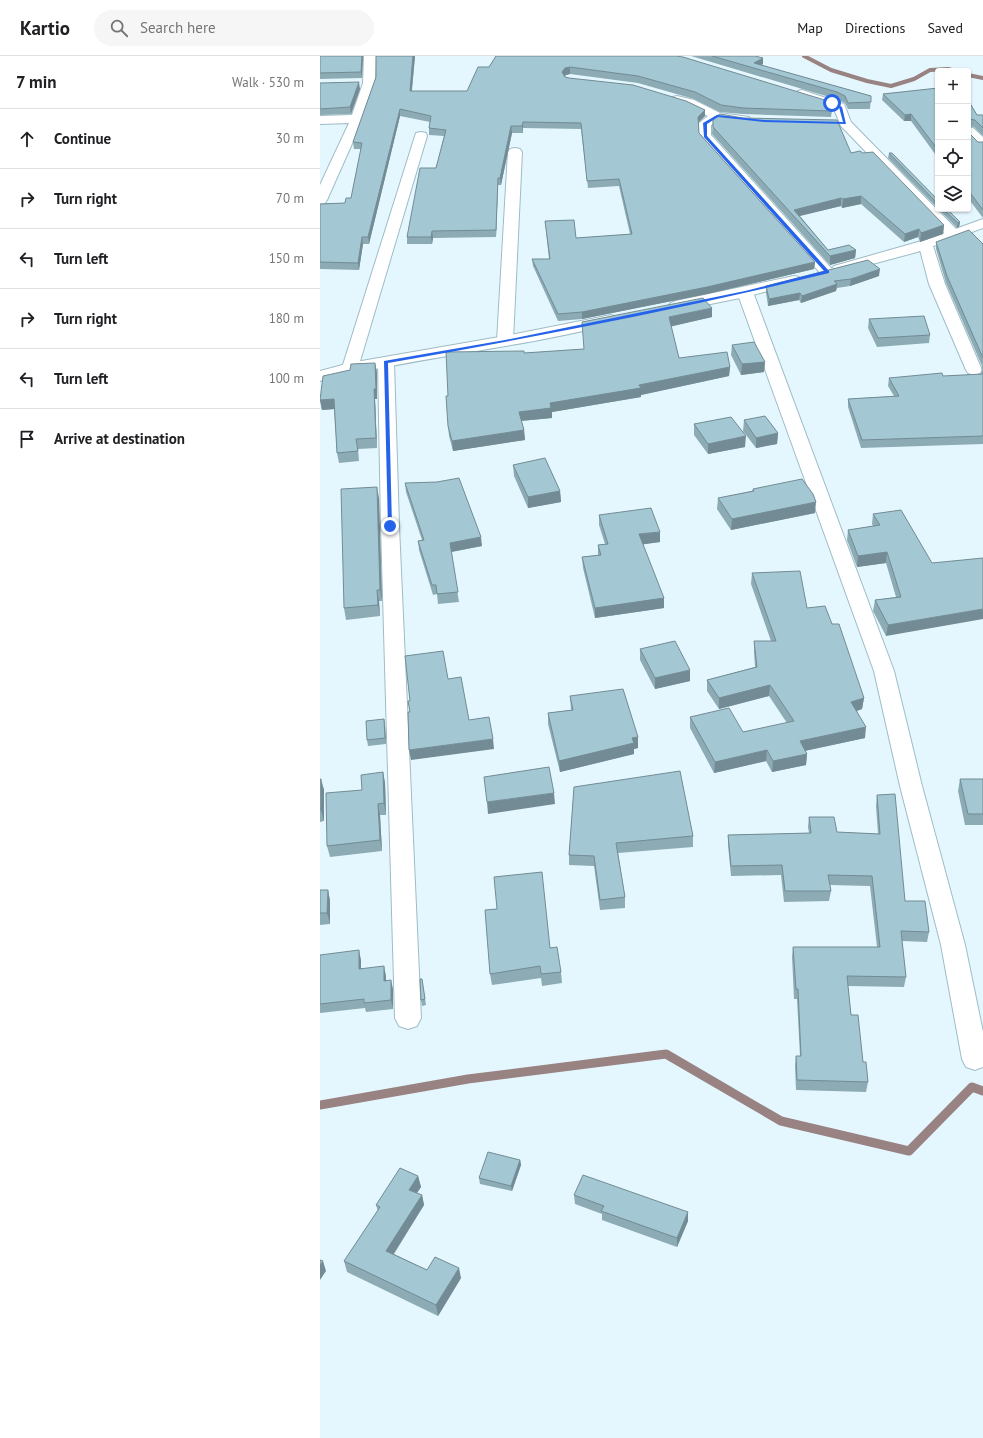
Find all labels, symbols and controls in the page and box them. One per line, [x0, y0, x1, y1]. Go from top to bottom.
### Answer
search box [94, 10, 374, 46]
text: Kartio [20, 16, 70, 40]
icon: search [108, 17, 130, 39]
text: Search here [140, 18, 216, 37]
text: Map [797, 19, 823, 37]
text: Directions [845, 19, 905, 37]
text: Saved [927, 19, 963, 37]
map controls [935, 68, 971, 212]
button: + [935, 68, 971, 104]
text: 7 min [16, 71, 57, 93]
text: Walk · 530 m [232, 74, 304, 91]
route start [823, 94, 841, 112]
button: − [935, 104, 971, 140]
icon: ahead [16, 128, 38, 150]
text: Continue [54, 129, 111, 148]
text: 30 m [276, 130, 304, 147]
button: locate [935, 140, 971, 176]
button: layers [935, 176, 971, 212]
icon: right [16, 188, 38, 210]
text: Turn right [54, 189, 117, 208]
text: 70 m [276, 190, 304, 207]
icon: left [16, 248, 38, 270]
text: Turn left [54, 249, 108, 268]
text: 150 m [269, 250, 304, 267]
icon: right [16, 308, 38, 330]
text: Turn right [54, 309, 117, 328]
text: 180 m [269, 310, 304, 327]
icon: left [16, 368, 38, 390]
text: Turn left [54, 369, 108, 388]
text: 100 m [269, 370, 304, 387]
icon: arrive [16, 428, 38, 450]
text: Arrive at destination [54, 429, 185, 448]
route end [381, 517, 399, 535]

